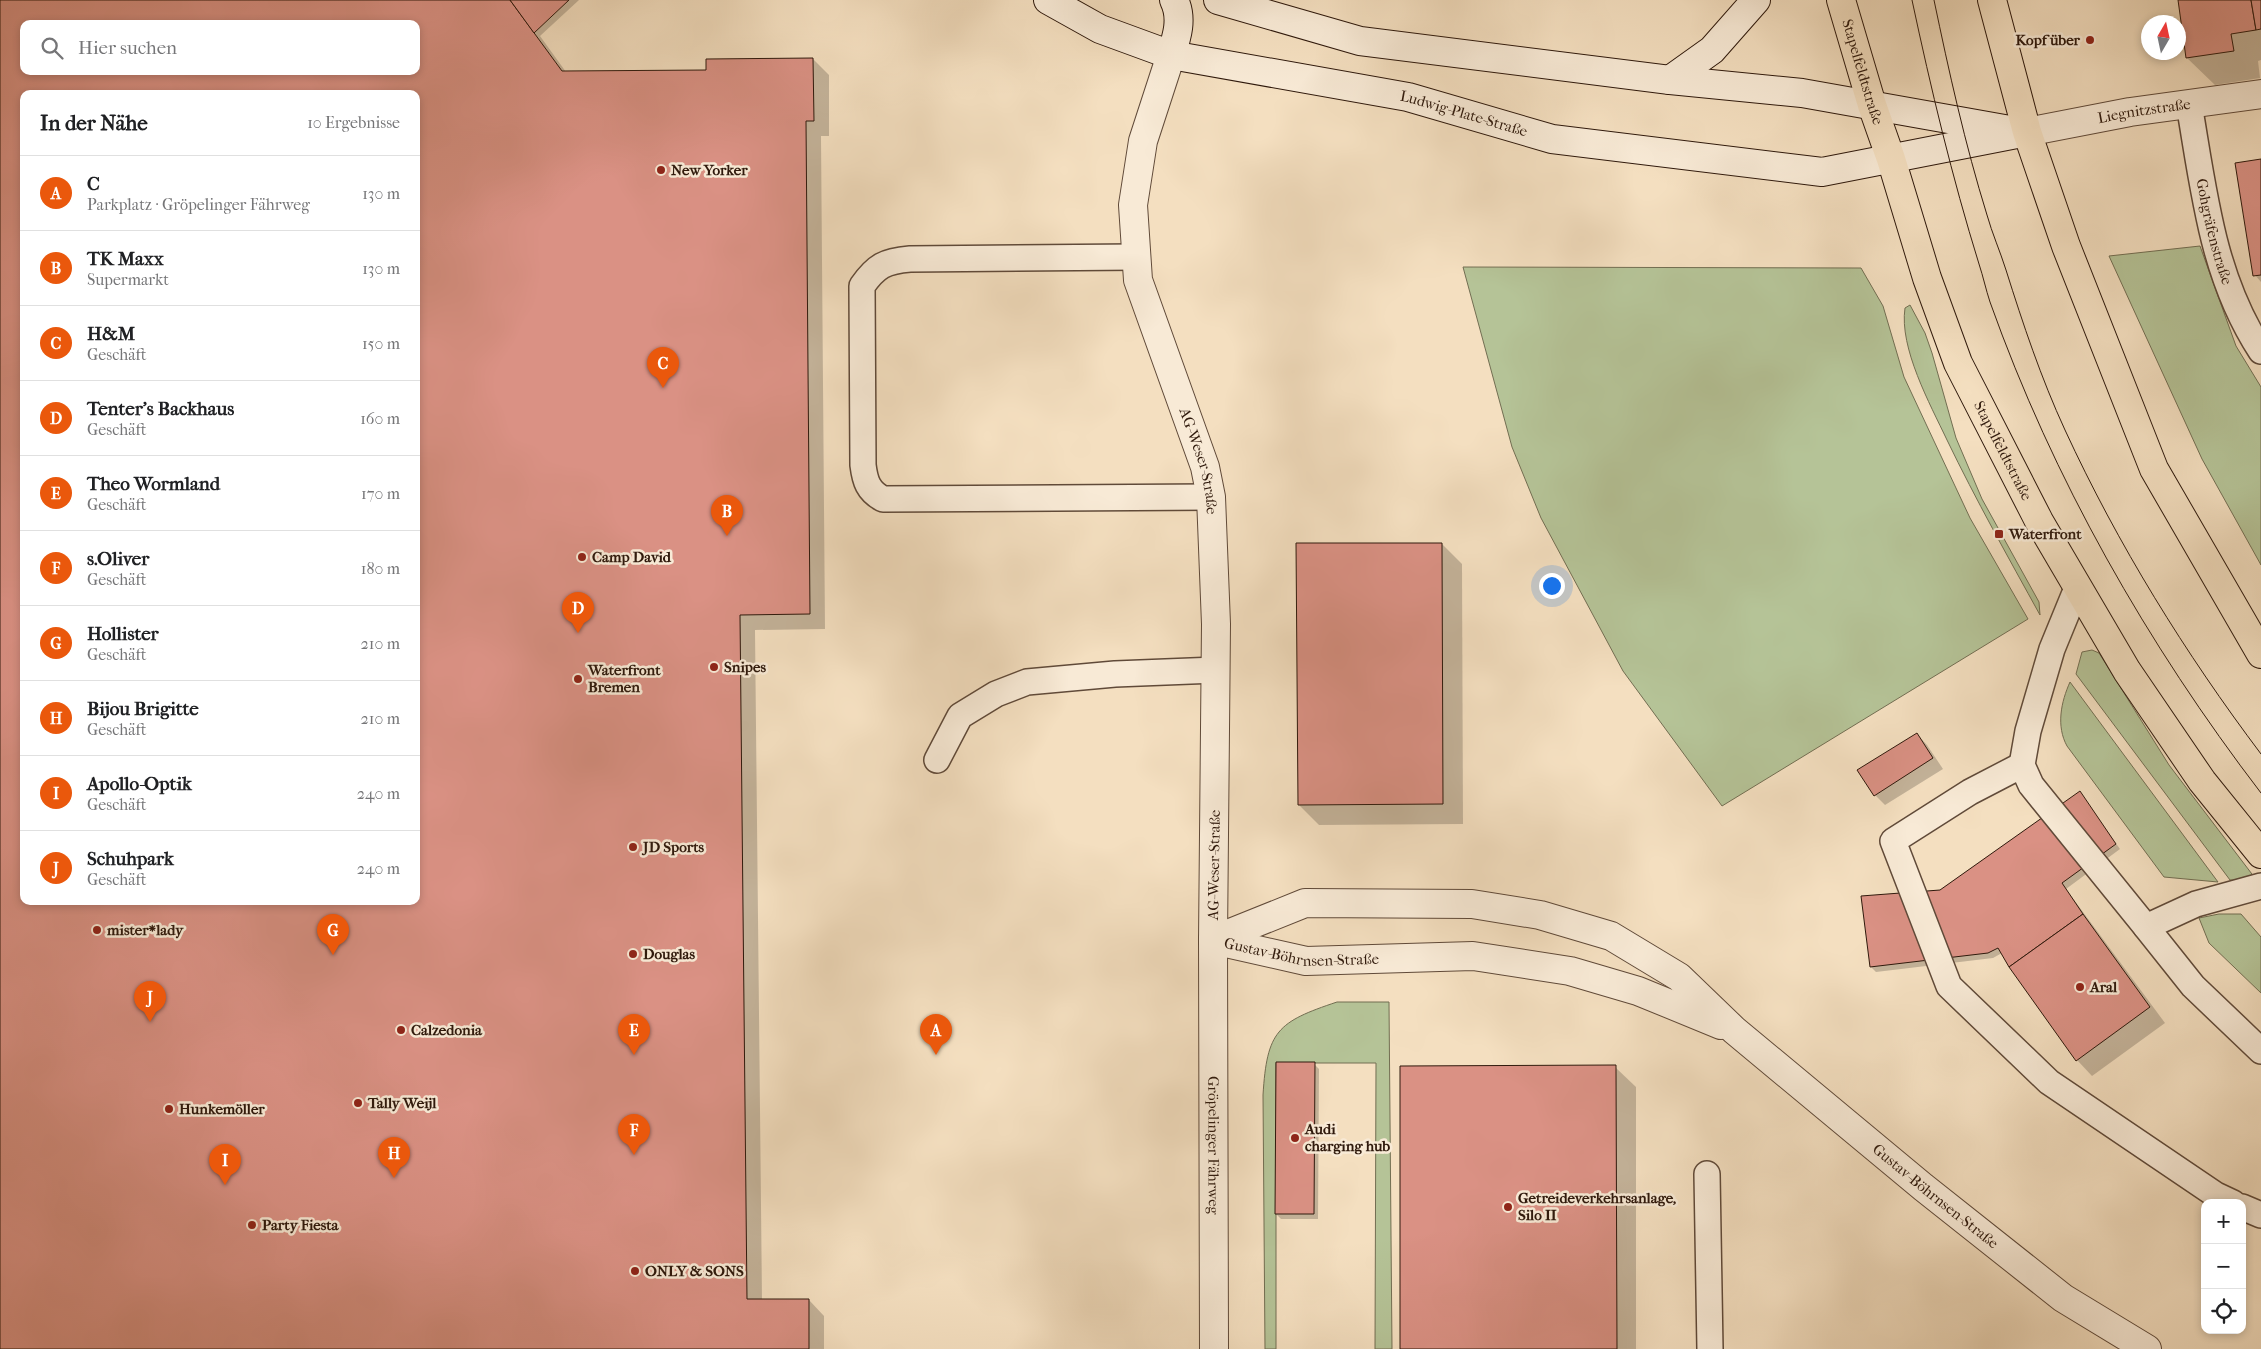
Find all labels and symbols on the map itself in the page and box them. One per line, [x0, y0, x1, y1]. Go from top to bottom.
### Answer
north arrow [2141, 15, 2186, 60]
street label: Stapelfeldtstraße [1838, 17, 1887, 128]
place label: Kopf über [2015, 31, 2081, 49]
marker: Kopf über [2084, 34, 2096, 46]
street label: Ludwig-Plate-Straße [1399, 87, 1530, 141]
street label: Liegnitzstraße [2096, 95, 2192, 127]
place label: New Yorker [671, 161, 748, 179]
marker: New Yorker [655, 164, 667, 176]
street label: Gohgräfenstraße [2193, 177, 2236, 288]
pin: C [647, 347, 679, 388]
street label: Stapelfeldtstraße [1970, 398, 2036, 504]
street label: AG-Weser-Straße [1175, 404, 1221, 516]
pin: B [711, 495, 743, 536]
place label: Waterfront [2008, 525, 2082, 543]
marker: Waterfront [1993, 528, 2005, 540]
place label: Camp David [592, 548, 672, 566]
marker: Camp David [576, 551, 588, 563]
your location [1539, 573, 1565, 599]
pin: D [562, 592, 594, 633]
place label: Snipes [724, 658, 766, 676]
place label: Waterfront Bremen [587, 661, 661, 696]
marker: Snipes [708, 661, 720, 673]
marker: Waterfront Bremen [572, 673, 584, 685]
street label: AG-Weser-Straße [1204, 809, 1224, 921]
place label: JD Sports [641, 838, 705, 856]
marker: JD Sports [627, 841, 639, 853]
pin: G [317, 914, 349, 955]
place label: mister*lady [106, 921, 184, 939]
marker: mister*lady [91, 924, 103, 936]
street label: Gustav-Böhrnsen-Straße [1222, 934, 1380, 970]
place label: Douglas [643, 945, 696, 963]
marker: Douglas [627, 948, 639, 960]
place label: Aral [2089, 978, 2118, 996]
pin: J [134, 981, 166, 1022]
marker: Aral [2074, 981, 2086, 993]
pin: E [618, 1014, 650, 1055]
pin: A [920, 1014, 952, 1055]
place label: Calzedonia [411, 1021, 483, 1039]
marker: Calzedonia [395, 1024, 407, 1036]
street label: Gröpelinger Fährweg [1204, 1076, 1223, 1216]
place label: Tally Weijl [367, 1094, 437, 1112]
marker: Tally Weijl [352, 1097, 364, 1109]
place label: Hunkemöller [179, 1100, 265, 1118]
marker: Hunkemöller [163, 1103, 175, 1115]
pin: F [618, 1114, 650, 1155]
place label: Audi charging hub [1304, 1120, 1390, 1155]
marker: Audi charging hub [1289, 1132, 1301, 1144]
pin: H [378, 1137, 410, 1178]
street label: Gustav-Böhrnsen-Straße [1869, 1140, 2002, 1253]
pin: I [209, 1144, 241, 1185]
place label: Getreideverkehrsanlage, Silo II [1518, 1189, 1676, 1224]
marker: Getreideverkehrsanlage, Silo II [1502, 1201, 1514, 1213]
place label: Party Fiesta [262, 1216, 340, 1234]
marker: Party Fiesta [246, 1219, 258, 1231]
place label: ONLY & SONS [645, 1262, 744, 1280]
marker: ONLY & SONS [629, 1265, 641, 1277]

